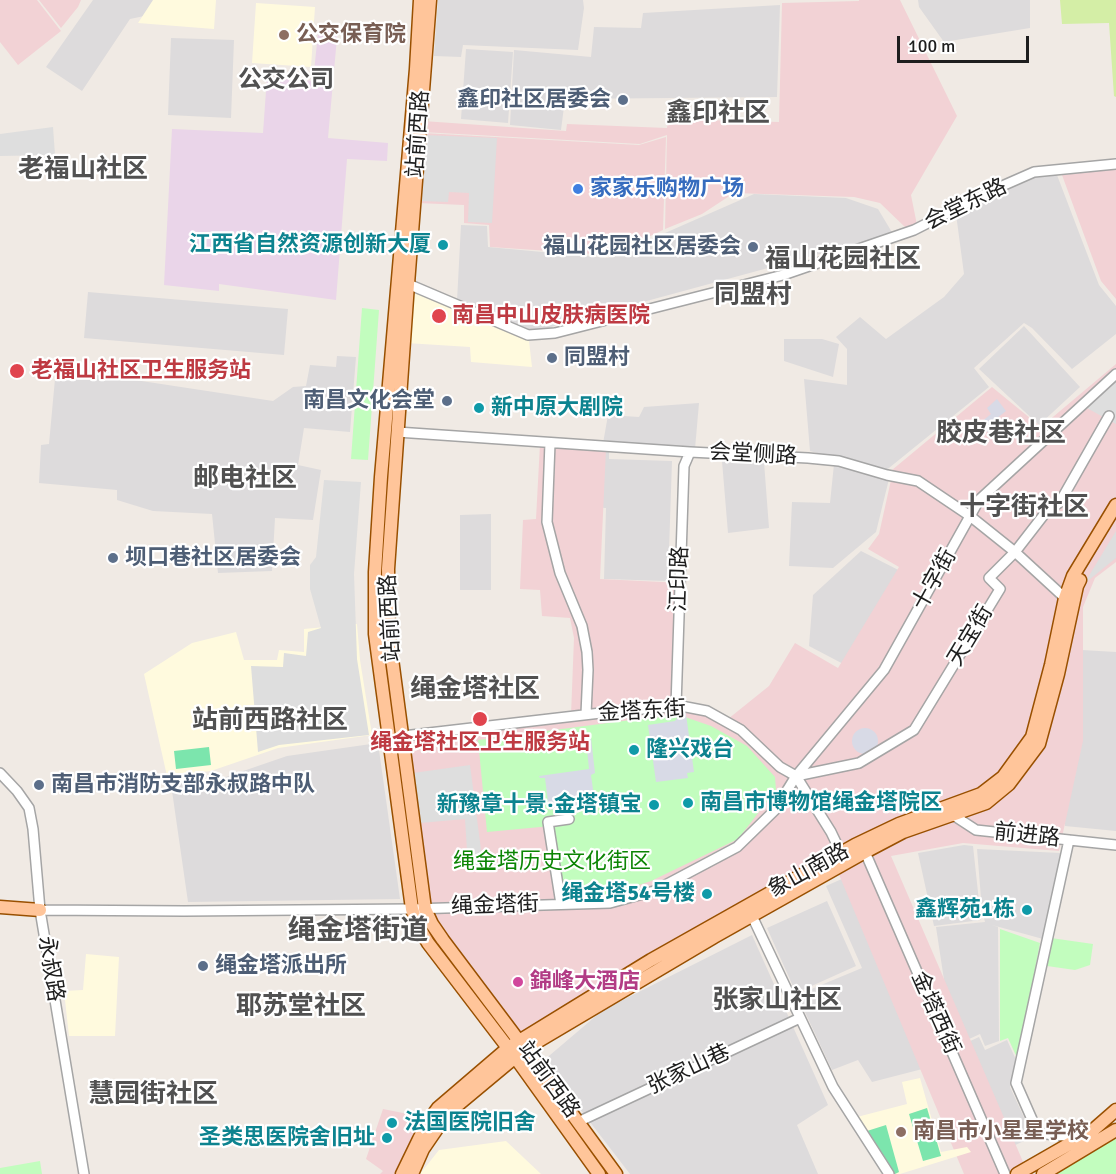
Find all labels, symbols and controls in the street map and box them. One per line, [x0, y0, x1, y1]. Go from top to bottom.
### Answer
place label: 公交保育院 [296, 22, 406, 48]
scale bar [900, 24, 1032, 62]
marker: 公交保育院 [277, 28, 291, 42]
text: 100 m [908, 35, 955, 57]
district label: 公交公司 [238, 67, 334, 95]
place label: 鑫印社区居委会 [457, 87, 611, 113]
street label: 站前西路 [403, 89, 435, 179]
marker: 鑫印社区居委会 [616, 93, 630, 107]
district label: 鑫印社区 [666, 98, 770, 130]
district label: 老福山社区 [18, 154, 148, 186]
street label: 会堂东路 [921, 174, 1011, 236]
place label: 家家乐购物广场 [590, 176, 744, 202]
marker: 家家乐购物广场 [571, 182, 585, 196]
place label: 江西省自然资源创新大厦 [189, 232, 431, 258]
place label: 福山花园社区居委会 [543, 234, 741, 260]
marker: 江西省自然资源创新大厦 [436, 238, 450, 252]
marker: 福山花园社区居委会 [746, 240, 760, 254]
district label: 福山花园社区 [765, 244, 921, 276]
district label: 同盟村 [714, 280, 792, 312]
place label: 南昌中山皮肤病医院 [452, 303, 650, 329]
marker: 南昌中山皮肤病医院 [430, 307, 448, 325]
place label: 同盟村 [564, 345, 630, 371]
marker: 同盟村 [545, 351, 559, 365]
place label: 老福山社区卫生服务站 [31, 358, 251, 384]
marker: 老福山社区卫生服务站 [8, 362, 26, 380]
place label: 南昌文化会堂 [303, 388, 435, 414]
marker: 南昌文化会堂 [440, 394, 454, 408]
place label: 新中原大剧院 [491, 395, 623, 421]
marker: 新中原大剧院 [472, 401, 486, 415]
district label: 胶皮巷社区 [936, 418, 1066, 450]
street label: 会堂侧路 [708, 440, 798, 470]
district label: 邮电社区 [193, 463, 297, 495]
district label: 十字街社区 [959, 492, 1089, 524]
place label: 坝口巷社区居委会 [125, 545, 301, 571]
street label: 十字街 [907, 545, 963, 615]
street label: 江印路 [666, 546, 694, 612]
marker: 坝口巷社区居委会 [106, 551, 120, 565]
street label: 站前西路 [376, 573, 406, 663]
street label: 天宝街 [943, 601, 999, 671]
district label: 绳金塔社区 [410, 674, 540, 706]
street label: 金塔东街 [597, 697, 687, 727]
district label: 站前西路社区 [192, 705, 348, 737]
marker: 绳金塔社区卫生服务站 [471, 710, 489, 728]
place label: 绳金塔社区卫生服务站 [370, 730, 590, 756]
place label: 隆兴戏台 [646, 737, 734, 763]
marker: 隆兴戏台 [627, 743, 641, 757]
place label: 南昌市消防支部永叔路中队 [51, 772, 315, 798]
marker: 南昌市消防支部永叔路中队 [32, 778, 46, 792]
place label: 南昌市博物馆绳金塔院区 [700, 790, 942, 816]
place label: 新豫章十景·金塔镇宝 [437, 792, 642, 818]
marker: 南昌市博物馆绳金塔院区 [681, 796, 695, 810]
marker: 新豫章十景·金塔镇宝 [647, 798, 661, 812]
street label: 前进路 [993, 819, 1061, 853]
street label: 象山南路 [764, 838, 854, 904]
park label: 绳金塔历史文化街区 [453, 849, 651, 875]
place label: 绳金塔54号楼 [561, 881, 695, 907]
marker: 绳金塔54号楼 [700, 887, 714, 901]
street label: 绳金塔街 [451, 891, 539, 921]
place label: 鑫辉苑1栋 [915, 897, 1015, 923]
marker: 鑫辉苑1栋 [1020, 903, 1034, 917]
district label: 绳金塔街道 [288, 915, 428, 949]
street label: 永叔路 [32, 934, 68, 1004]
place label: 绳金塔派出所 [215, 953, 347, 979]
marker: 绳金塔派出所 [196, 959, 210, 973]
street label: 金塔西街 [905, 967, 965, 1059]
place label: 錦峰大酒店 [530, 969, 640, 995]
marker: 錦峰大酒店 [511, 975, 525, 989]
district label: 张家山社区 [712, 985, 842, 1017]
district label: 耶苏堂社区 [236, 991, 366, 1023]
street label: 站前西路 [511, 1037, 585, 1123]
street label: 张家山巷 [644, 1039, 734, 1101]
district label: 慧园街社区 [88, 1079, 218, 1111]
place label: 法国医院旧舍 [404, 1110, 536, 1136]
marker: 法国医院旧舍 [385, 1116, 399, 1130]
place label: 南昌市小星星学校 [913, 1119, 1089, 1145]
place label: 圣类思医院舍旧址 [199, 1125, 375, 1151]
marker: 南昌市小星星学校 [894, 1125, 908, 1139]
marker: 圣类思医院舍旧址 [380, 1131, 394, 1145]

